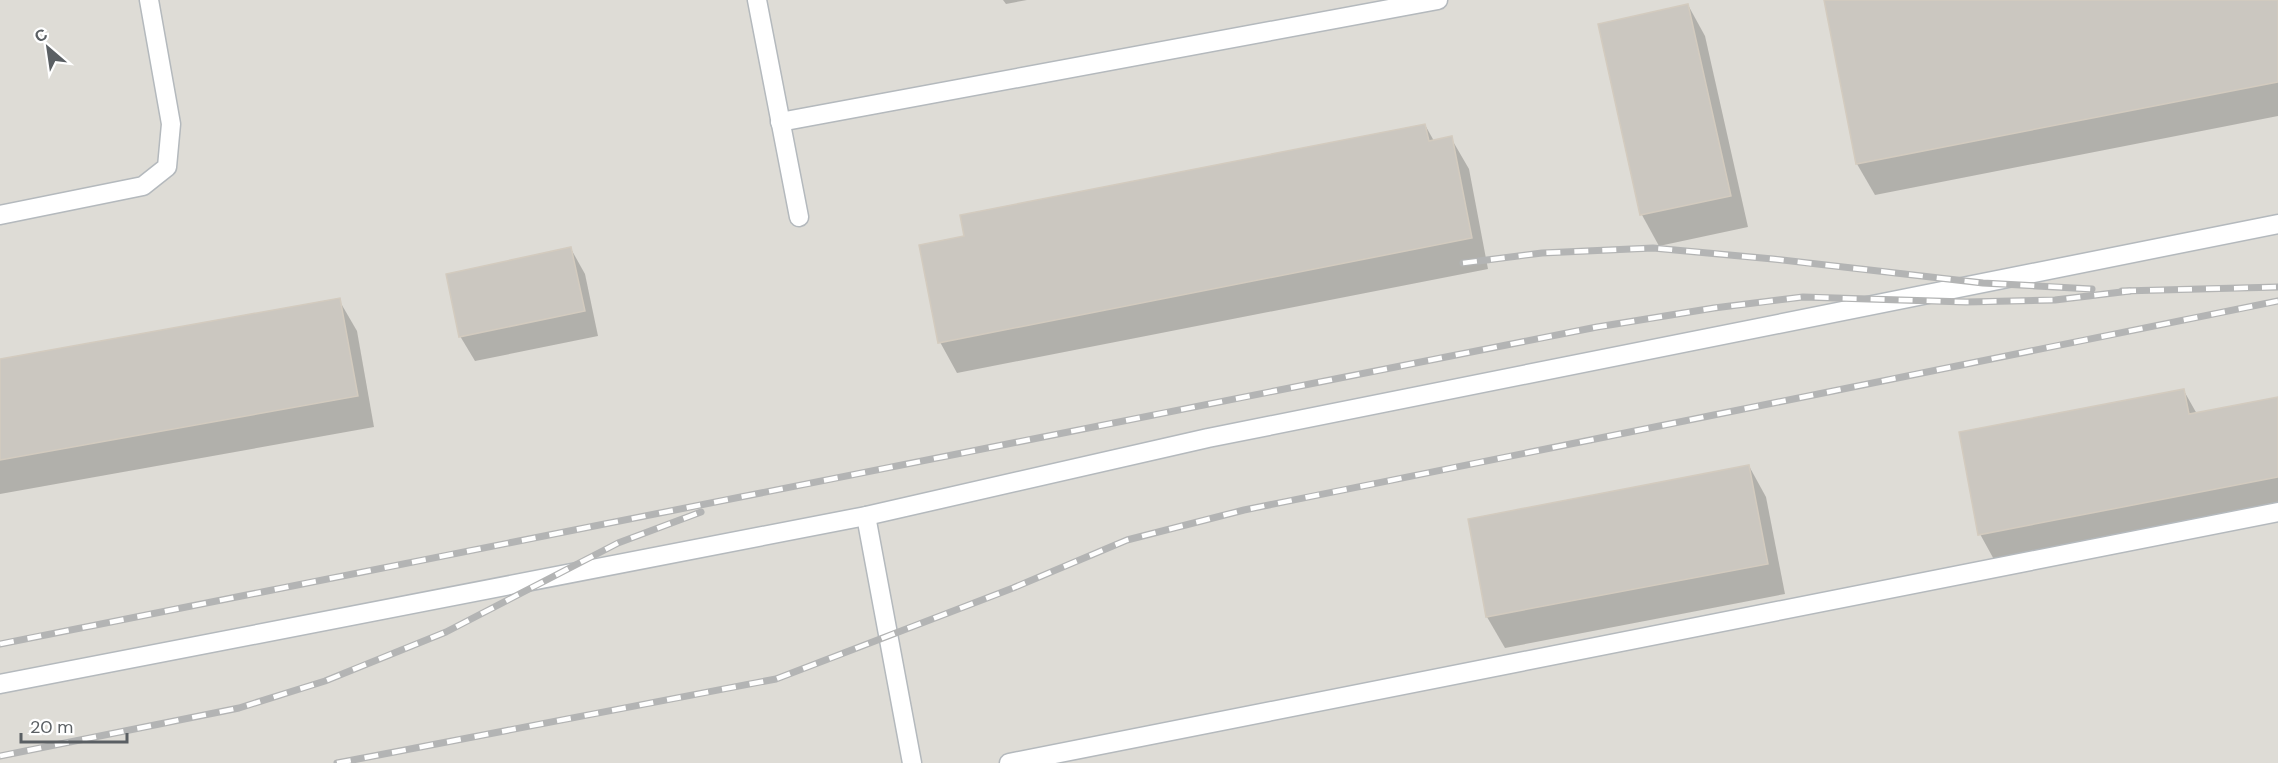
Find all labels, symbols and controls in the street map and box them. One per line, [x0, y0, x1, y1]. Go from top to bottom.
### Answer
north arrow [18, 18, 78, 78]
text: С [31, 23, 51, 47]
scale bar [21, 706, 128, 744]
text: 20 m [30, 715, 73, 739]

